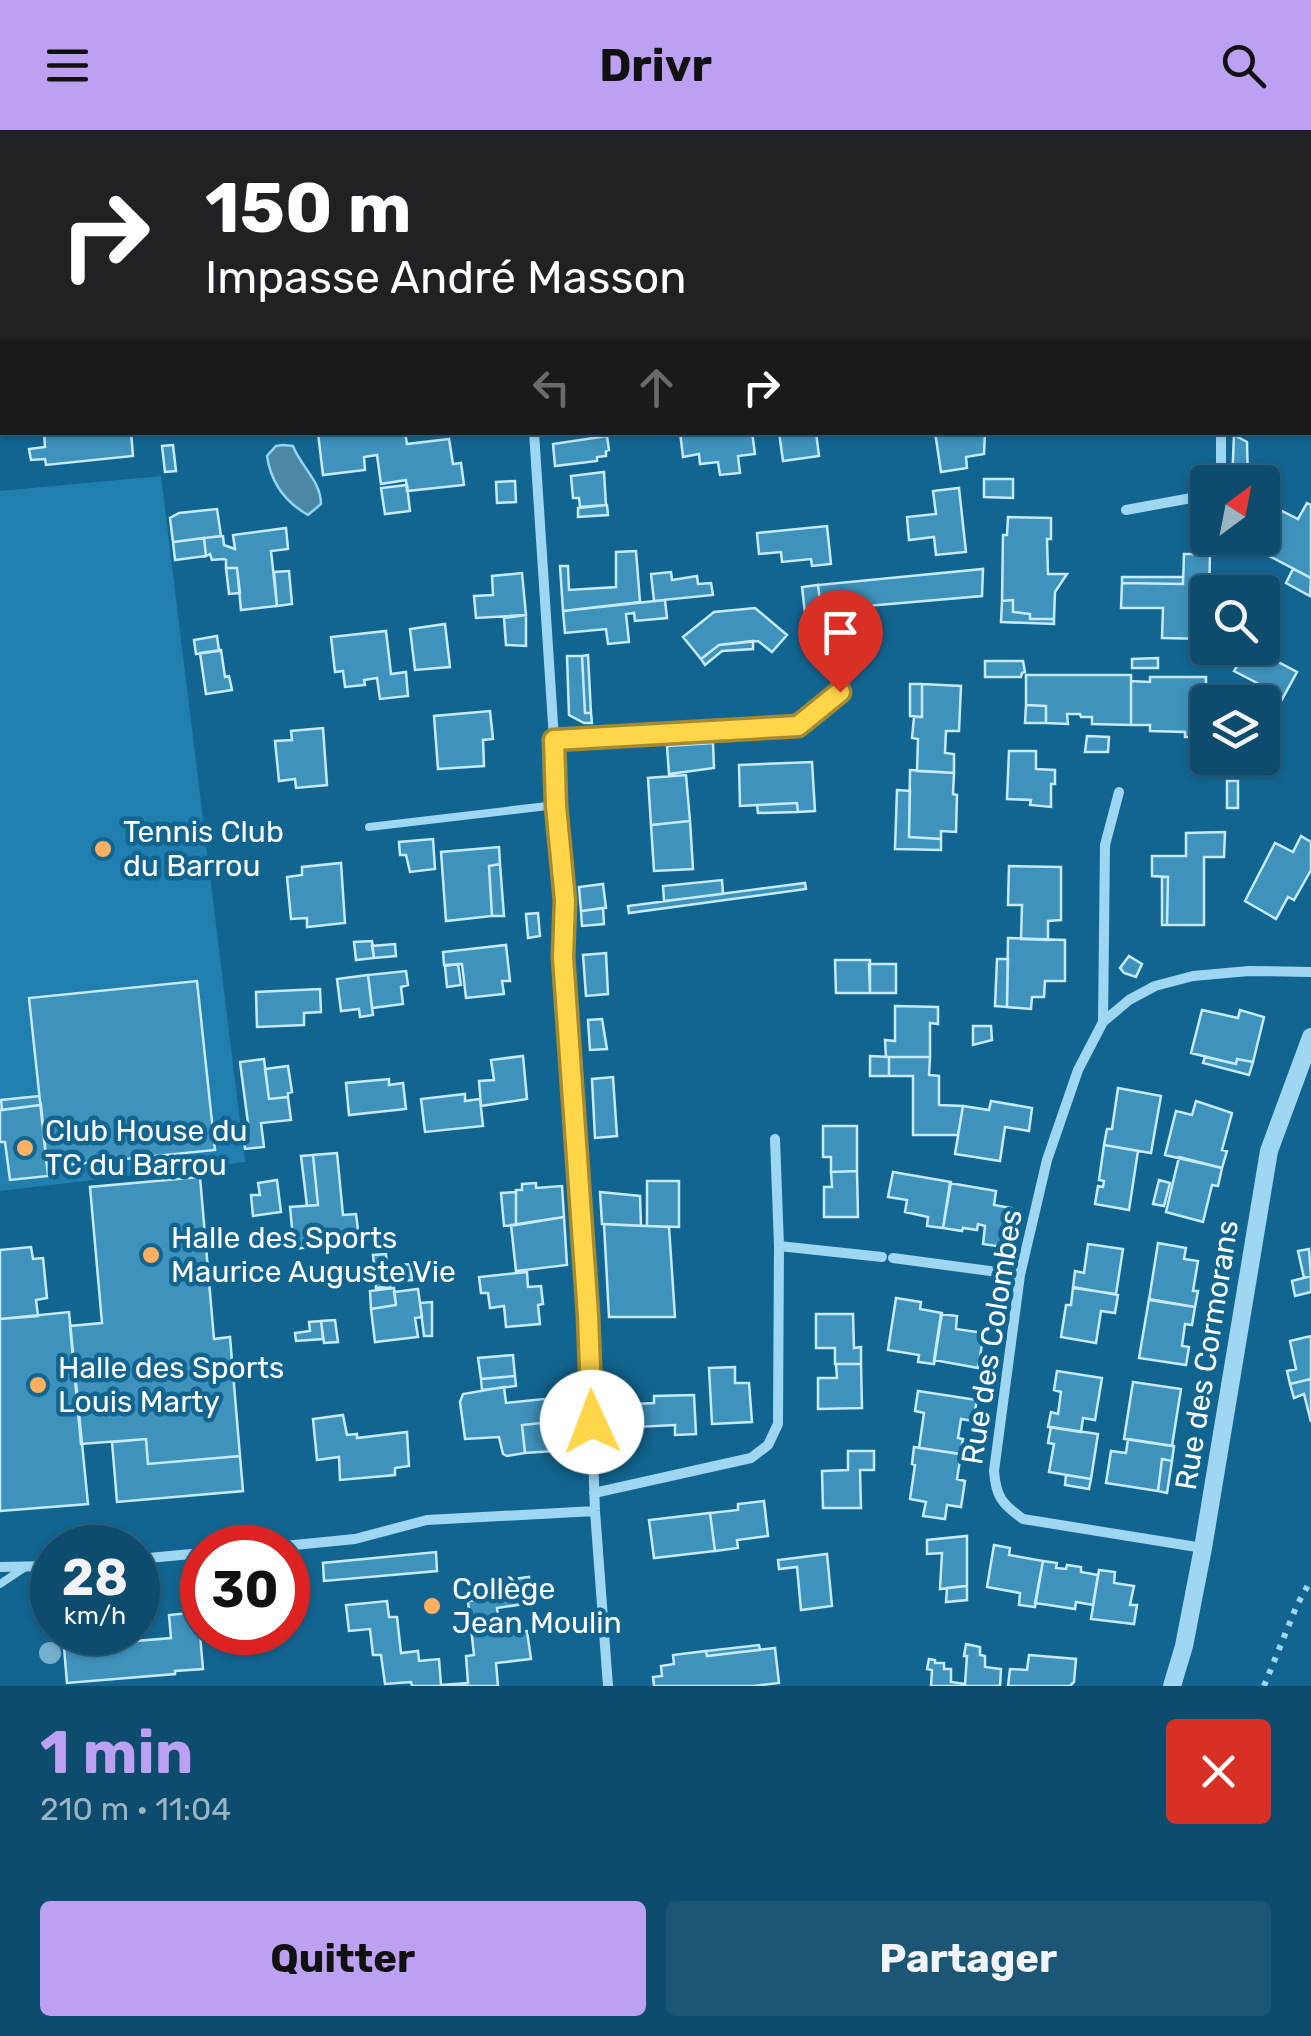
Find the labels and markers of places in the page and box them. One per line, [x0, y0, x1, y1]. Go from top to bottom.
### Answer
pin [798, 590, 883, 693]
place label: Tennis Club du Barrou [123, 814, 284, 884]
marker: Tennis Club du Barrou [92, 838, 114, 860]
place label: Club House du TC du Barrou [45, 1113, 248, 1183]
marker: Club House du TC du Barrou [14, 1137, 36, 1159]
place label: Halle des Sports Maurice Auguste Vie [171, 1220, 456, 1290]
marker: Halle des Sports Maurice Auguste Vie [140, 1244, 162, 1266]
place label: Halle des Sports Louis Marty [58, 1350, 284, 1420]
marker: Halle des Sports Louis Marty [27, 1374, 49, 1396]
place label: Collège Jean Moulin [452, 1571, 622, 1641]
marker: Collège Jean Moulin [421, 1595, 443, 1617]

